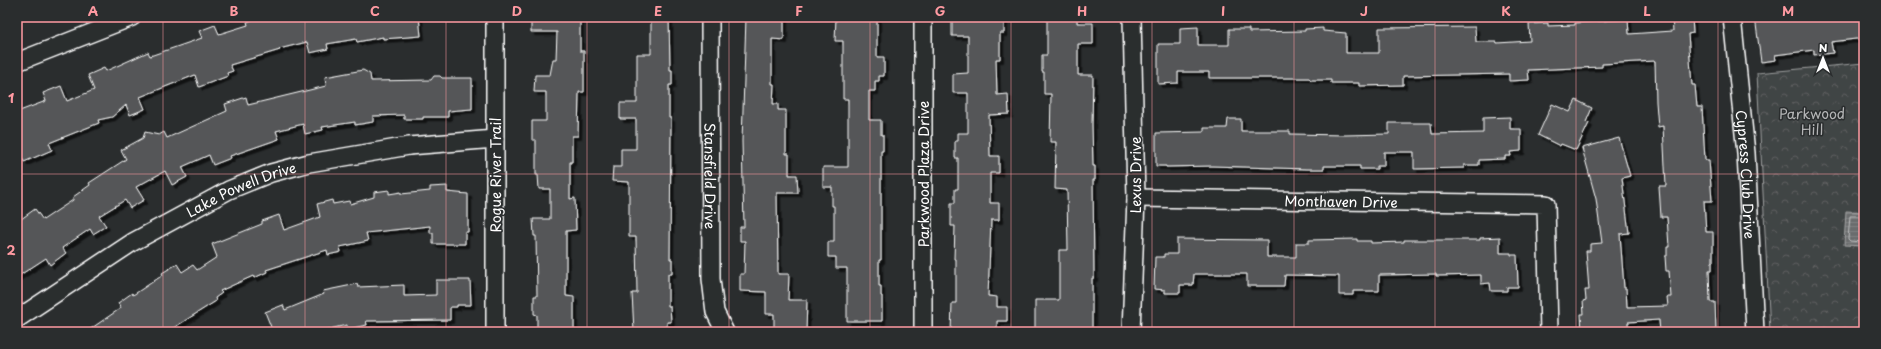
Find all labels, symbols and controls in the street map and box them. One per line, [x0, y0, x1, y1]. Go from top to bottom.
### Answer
text: A [88, 1, 98, 20]
text: B [230, 1, 239, 20]
text: C [370, 1, 380, 20]
text: D [512, 1, 522, 20]
text: E [654, 1, 662, 20]
text: F [795, 1, 803, 20]
text: G [935, 1, 945, 20]
text: H [1077, 1, 1087, 20]
text: I [1221, 1, 1225, 20]
text: J [1360, 1, 1368, 20]
text: K [1501, 1, 1511, 20]
text: L [1643, 1, 1651, 20]
text: M [1782, 1, 1794, 20]
north arrow [1803, 38, 1843, 78]
text: N [1819, 39, 1828, 56]
text: 1 [8, 88, 14, 107]
street label: Parkwood Plaza Drive [913, 101, 934, 247]
park label: Parkwood Hill [1779, 103, 1845, 140]
street label: Cypress Club Drive [1731, 109, 1761, 239]
street label: Rogue River Trail [485, 118, 506, 232]
street label: Stansfield Drive [700, 123, 721, 229]
street label: Lexus Drive [1125, 137, 1146, 213]
street label: Lake Powell Drive [182, 156, 298, 222]
street label: Monthaven Drive [1284, 190, 1398, 212]
text: 2 [6, 240, 16, 259]

